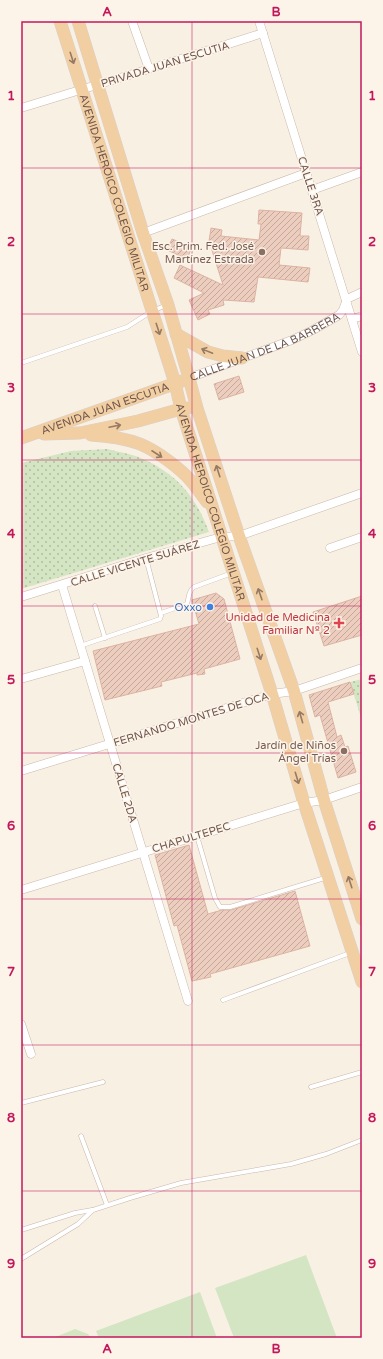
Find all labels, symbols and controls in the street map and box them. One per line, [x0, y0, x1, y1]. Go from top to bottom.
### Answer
text: A [102, 4, 112, 20]
text: B [271, 4, 281, 20]
street label: PRIVADA JUAN ESCUTIA [99, 39, 231, 90]
one-way arrow [69, 51, 76, 64]
text: 1 [7, 88, 15, 104]
text: 1 [368, 88, 376, 104]
street label: AVENIDA HEROICO COLEGIO MILITAR [77, 92, 152, 293]
street label: CALLE 3RA [295, 155, 326, 217]
text: 2 [7, 234, 15, 250]
text: 2 [368, 234, 376, 250]
place label: Esc. Prim. Fed. José Martínez Estrada [152, 240, 254, 266]
marker: Esc. Prim. Fed. José Martínez Estrada [257, 247, 267, 257]
street label: CALLE JUAN DE LA BARRERA [188, 310, 342, 384]
one-way arrow [155, 322, 162, 335]
one-way arrow [202, 347, 214, 354]
text: 3 [7, 380, 15, 396]
street label: AVENIDA JUAN ESCUTIA [39, 380, 171, 437]
text: 3 [368, 380, 376, 396]
street label: AVENIDA HEROICO COLEGIO MILITAR [173, 402, 248, 602]
one-way arrow [108, 422, 121, 430]
one-way arrow [151, 450, 162, 458]
one-way arrow [213, 465, 221, 477]
text: 4 [7, 526, 16, 542]
text: 4 [368, 526, 377, 542]
street label: CALLE VICENTE SUÁREZ [69, 537, 201, 589]
one-way arrow [255, 588, 263, 600]
place label: Oxxo [175, 601, 202, 614]
marker: Oxxo [205, 602, 215, 612]
place label: Unidad de Medicina Familiar Nº 2 [226, 611, 330, 637]
marker: Unidad de Medicina Familiar Nº 2 [333, 617, 345, 629]
one-way arrow [255, 647, 263, 659]
text: 5 [7, 672, 15, 688]
text: 5 [368, 672, 376, 688]
street label: FERNANDO MONTES DE OCA [112, 690, 271, 749]
one-way arrow [297, 711, 304, 724]
place label: Jardín de Niños Ángel Trías [255, 739, 336, 765]
marker: Jardín de Niños Ángel Trías [339, 746, 349, 756]
street label: CALLE 2DA [109, 762, 140, 825]
one-way arrow [294, 771, 301, 784]
text: 6 [7, 818, 15, 834]
text: 6 [368, 818, 376, 834]
street label: CHAPULTEPEC [150, 819, 232, 856]
one-way arrow [346, 876, 353, 889]
text: 7 [7, 964, 15, 980]
text: 7 [368, 964, 376, 980]
text: 8 [7, 1110, 15, 1126]
text: 8 [368, 1110, 376, 1126]
text: 9 [7, 1256, 15, 1272]
text: 9 [368, 1256, 376, 1272]
text: A [102, 1341, 112, 1357]
text: B [271, 1341, 281, 1357]

